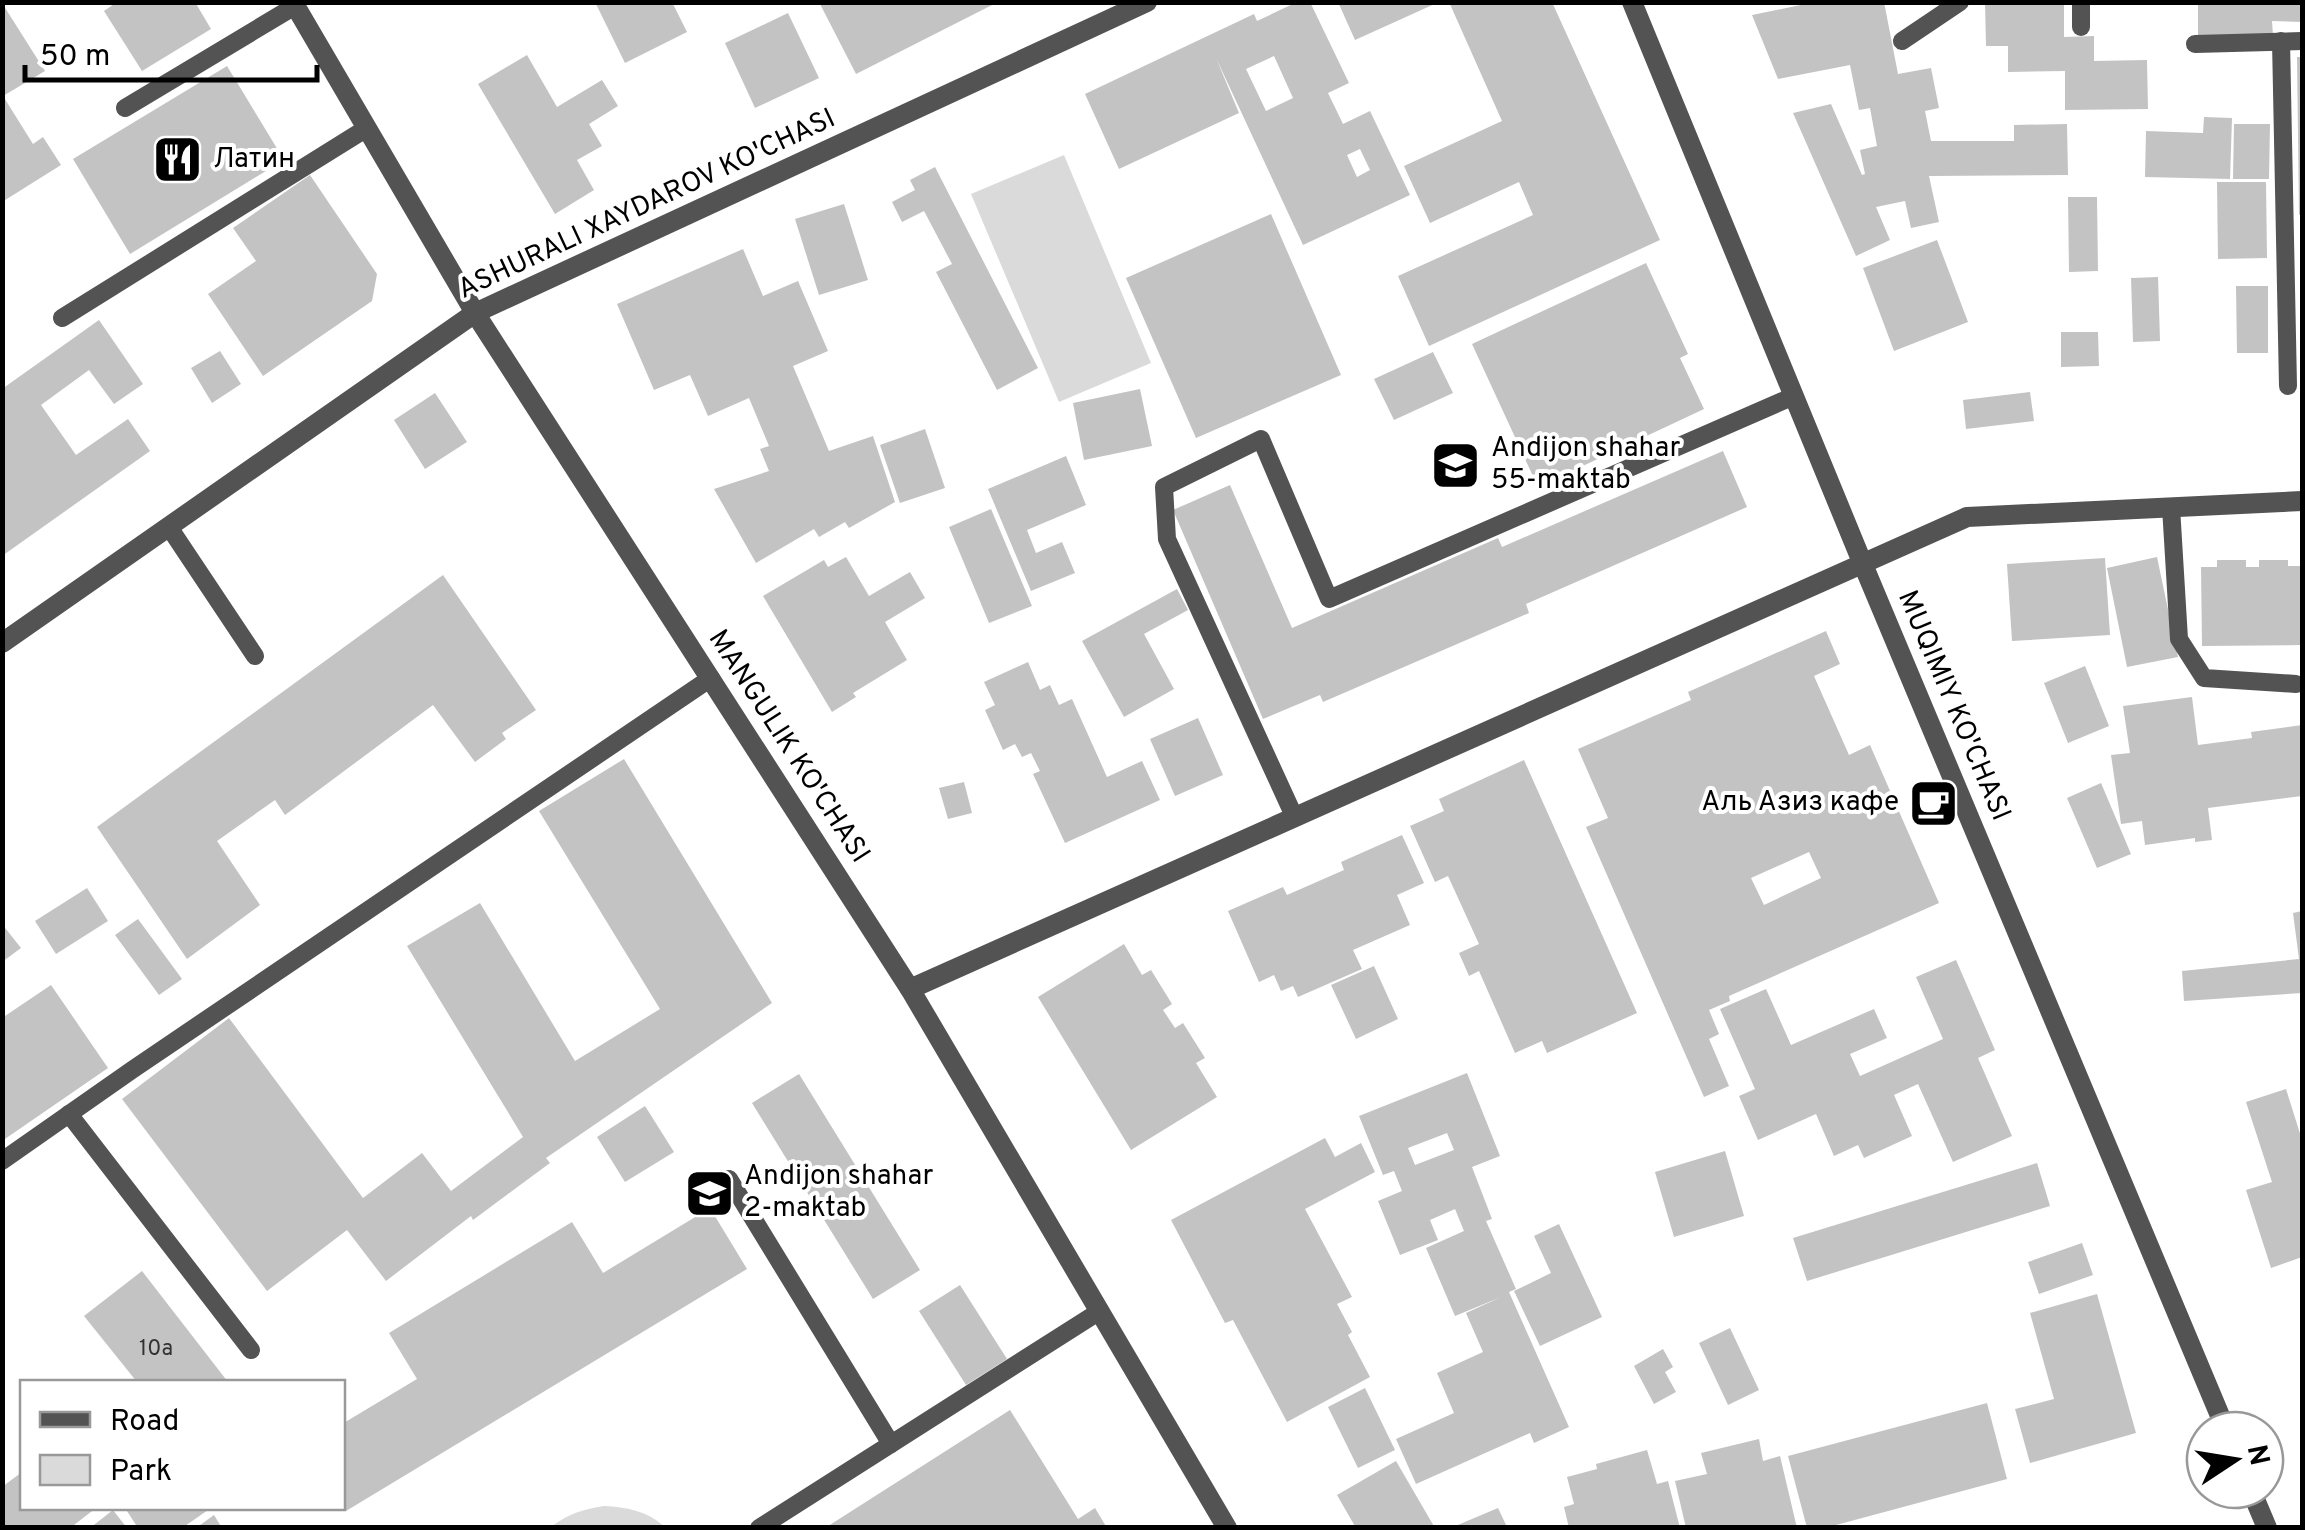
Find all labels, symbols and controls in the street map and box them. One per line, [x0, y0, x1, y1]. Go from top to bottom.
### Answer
scale bar [25, 20, 318, 82]
text: 50 m [40, 39, 110, 76]
street label: ASHURALI XAYDAROV KO'CHASI [452, 102, 842, 308]
restaurant icon: Латин [152, 134, 204, 186]
place label: Латин [213, 142, 295, 178]
place label: Andijon shahar 55-maktab [1491, 431, 1681, 499]
school or university icon: Andijon shahar 55-maktab [1430, 439, 1482, 491]
street label: MUQIMIY KO'CHASI [1888, 585, 2018, 827]
street label: MANGULIK KO'CHASI [699, 623, 877, 871]
cafe icon: Аль Азиз кафе [1908, 777, 1960, 829]
place label: Аль Азиз кафе [1701, 785, 1899, 821]
place label: Andijon shahar 2-maktab [744, 1159, 934, 1227]
school or university icon: Andijon shahar 2-maktab [683, 1167, 735, 1219]
house number: 10a [139, 1336, 173, 1363]
legend [20, 1380, 345, 1510]
text: Road [110, 1404, 179, 1441]
north arrow [2185, 1410, 2285, 1510]
text: N [2237, 1442, 2276, 1469]
text: Park [110, 1454, 172, 1491]

